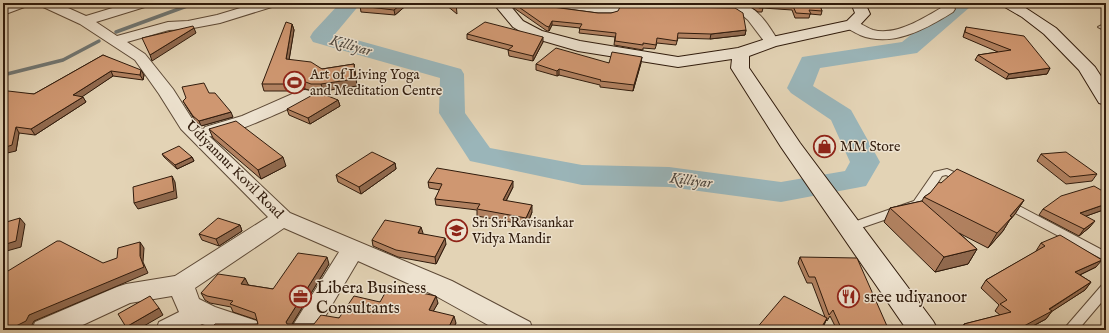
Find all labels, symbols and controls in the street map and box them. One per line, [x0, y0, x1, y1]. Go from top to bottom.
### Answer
water label: Killiyar [327, 30, 375, 61]
place label: Art of Living Yoga and Meditation Centre [309, 66, 443, 100]
sports icon: Art of Living Yoga and Meditation Centre [281, 69, 307, 95]
street label: Udiyannur Kovil Road [181, 117, 288, 223]
shop icon: MM Store [812, 133, 838, 159]
place label: MM Store [840, 138, 901, 156]
water label: Killiyar [668, 168, 714, 193]
place label: Sri Sri Ravisankar Vidya Mandir [471, 214, 574, 248]
school or university icon: Sri Sri Ravisankar Vidya Mandir [443, 217, 469, 243]
place label: Libera Business Consultants [316, 278, 426, 319]
restaurant icon: sree udiyanoor [836, 283, 862, 309]
office icon: Libera Business Consultants [287, 284, 313, 310]
place label: sree udiyanoor [864, 287, 968, 308]

